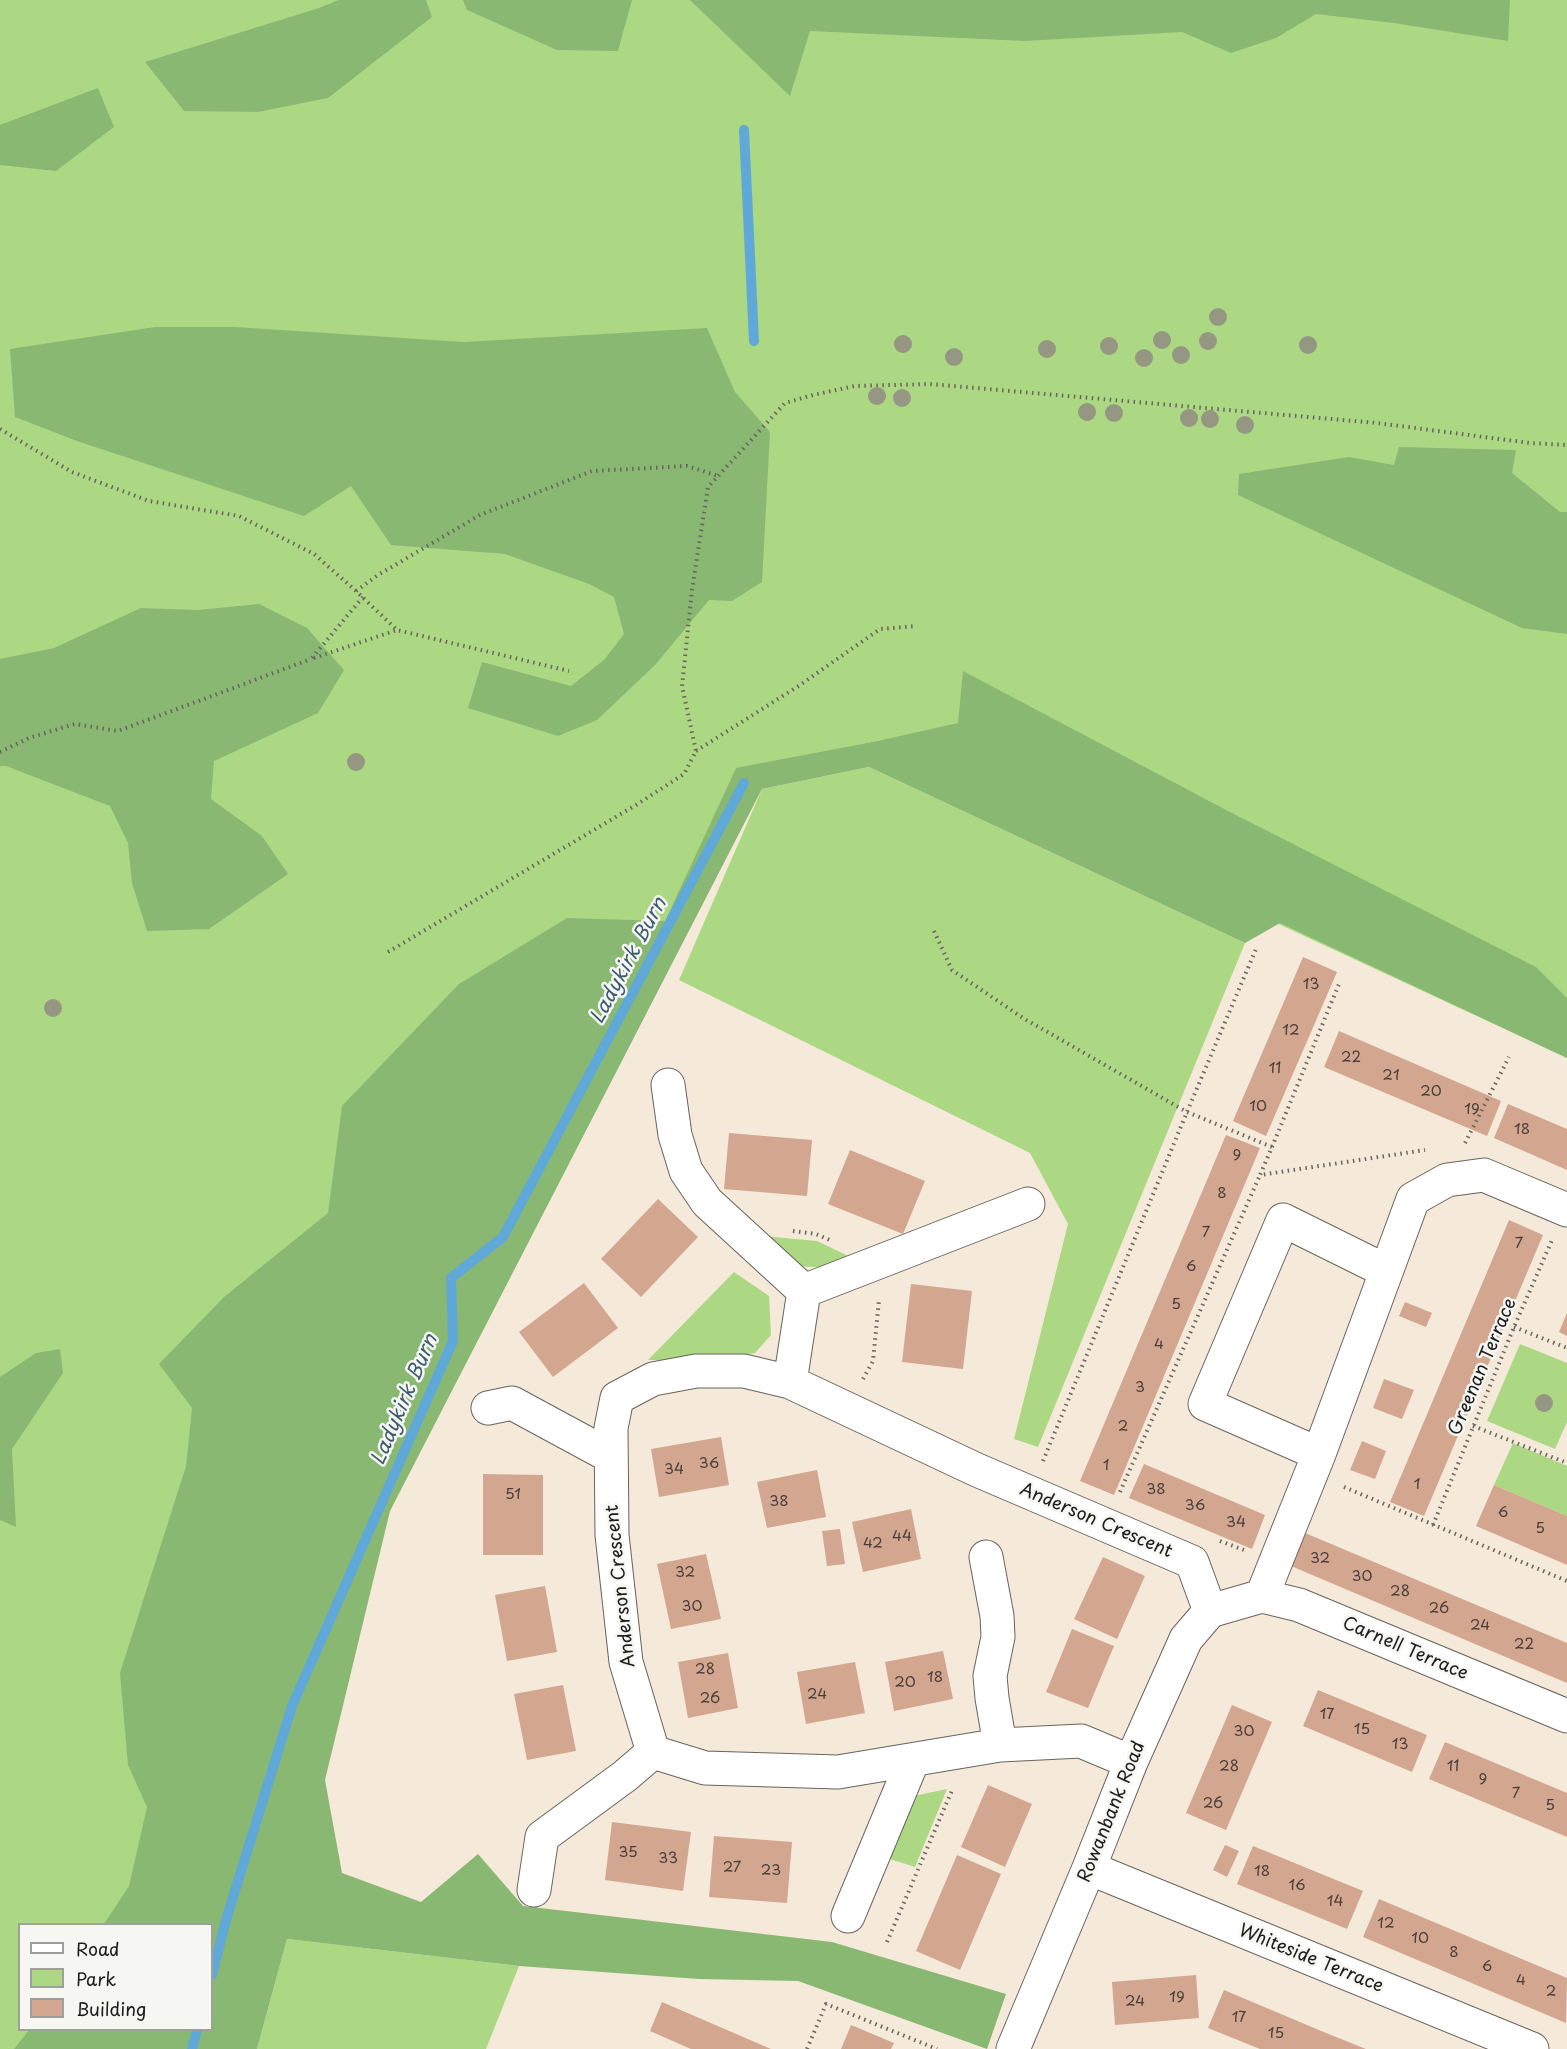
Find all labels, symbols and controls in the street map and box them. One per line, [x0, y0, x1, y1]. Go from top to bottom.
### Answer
water label: Ladykirk Burn [586, 894, 672, 1028]
house number: 13 [1303, 976, 1319, 994]
house number: 12 [1282, 1022, 1300, 1040]
house number: 22 [1341, 1049, 1361, 1067]
house number: 11 [1269, 1060, 1281, 1078]
house number: 21 [1382, 1067, 1400, 1085]
house number: 20 [1420, 1083, 1442, 1101]
house number: 10 [1249, 1098, 1267, 1116]
house number: 19 [1464, 1101, 1480, 1119]
house number: 18 [1514, 1121, 1530, 1139]
house number: 9 [1233, 1147, 1241, 1165]
house number: 8 [1217, 1185, 1227, 1203]
house number: 7 [1202, 1224, 1210, 1242]
house number: 7 [1515, 1235, 1523, 1253]
house number: 6 [1186, 1258, 1196, 1276]
street label: Greenan Terrace [1444, 1295, 1522, 1439]
house number: 5 [1171, 1296, 1181, 1314]
water label: Ladykirk Burn [367, 1331, 443, 1469]
house number: 4 [1154, 1336, 1164, 1354]
house number: 3 [1135, 1379, 1145, 1397]
house number: 2 [1118, 1418, 1128, 1436]
house number: 36 [699, 1455, 719, 1473]
house number: 1 [1103, 1457, 1109, 1475]
house number: 34 [664, 1461, 684, 1479]
house number: 1 [1414, 1476, 1420, 1494]
street label: Anderson Crescent [1017, 1479, 1175, 1563]
house number: 38 [1146, 1481, 1166, 1499]
house number: 51 [505, 1486, 521, 1504]
house number: 38 [769, 1493, 789, 1511]
house number: 36 [1185, 1497, 1205, 1515]
street label: Anderson Crescent [602, 1504, 640, 1668]
house number: 6 [1498, 1504, 1508, 1522]
house number: 34 [1226, 1514, 1246, 1532]
house number: 5 [1535, 1520, 1545, 1538]
house number: 44 [892, 1528, 912, 1546]
house number: 42 [863, 1535, 883, 1553]
house number: 32 [1310, 1550, 1330, 1568]
house number: 32 [675, 1564, 695, 1582]
house number: 30 [1352, 1568, 1372, 1586]
house number: 28 [1390, 1583, 1410, 1601]
house number: 30 [682, 1598, 702, 1616]
house number: 26 [1429, 1600, 1449, 1618]
street label: Carnell Terrace [1339, 1613, 1471, 1685]
house number: 24 [1470, 1617, 1490, 1635]
house number: 22 [1514, 1636, 1534, 1654]
house number: 28 [695, 1661, 715, 1679]
house number: 18 [927, 1669, 943, 1687]
house number: 20 [894, 1674, 916, 1692]
house number: 24 [807, 1686, 827, 1704]
house number: 26 [700, 1690, 720, 1708]
house number: 17 [1320, 1706, 1334, 1724]
house number: 15 [1354, 1721, 1370, 1739]
house number: 30 [1234, 1723, 1254, 1741]
house number: 13 [1392, 1736, 1408, 1754]
street label: Rowanbank Road [1074, 1738, 1150, 1886]
house number: 28 [1219, 1758, 1239, 1776]
house number: 11 [1447, 1758, 1459, 1776]
house number: 9 [1479, 1771, 1487, 1789]
house number: 7 [1512, 1785, 1520, 1803]
house number: 26 [1203, 1795, 1223, 1813]
house number: 5 [1545, 1797, 1555, 1815]
house number: 35 [618, 1844, 638, 1862]
house number: 33 [658, 1850, 678, 1868]
house number: 27 [723, 1859, 741, 1877]
house number: 23 [761, 1862, 781, 1880]
house number: 18 [1254, 1863, 1270, 1881]
house number: 16 [1288, 1877, 1306, 1895]
house number: 14 [1327, 1893, 1343, 1911]
house number: 12 [1377, 1915, 1395, 1933]
street label: Whiteside Terrace [1236, 1920, 1386, 1998]
legend [18, 1923, 213, 2031]
house number: 10 [1411, 1930, 1429, 1948]
text: Road [76, 1935, 120, 1962]
house number: 8 [1449, 1944, 1459, 1962]
house number: 6 [1482, 1958, 1492, 1976]
text: Park [76, 1965, 116, 1992]
house number: 4 [1516, 1972, 1526, 1990]
house number: 2 [1546, 1983, 1556, 2001]
house number: 19 [1169, 1989, 1185, 2007]
house number: 24 [1125, 1993, 1145, 2011]
text: Building [76, 1995, 146, 2022]
house number: 17 [1232, 2009, 1246, 2027]
house number: 15 [1268, 2025, 1284, 2043]

